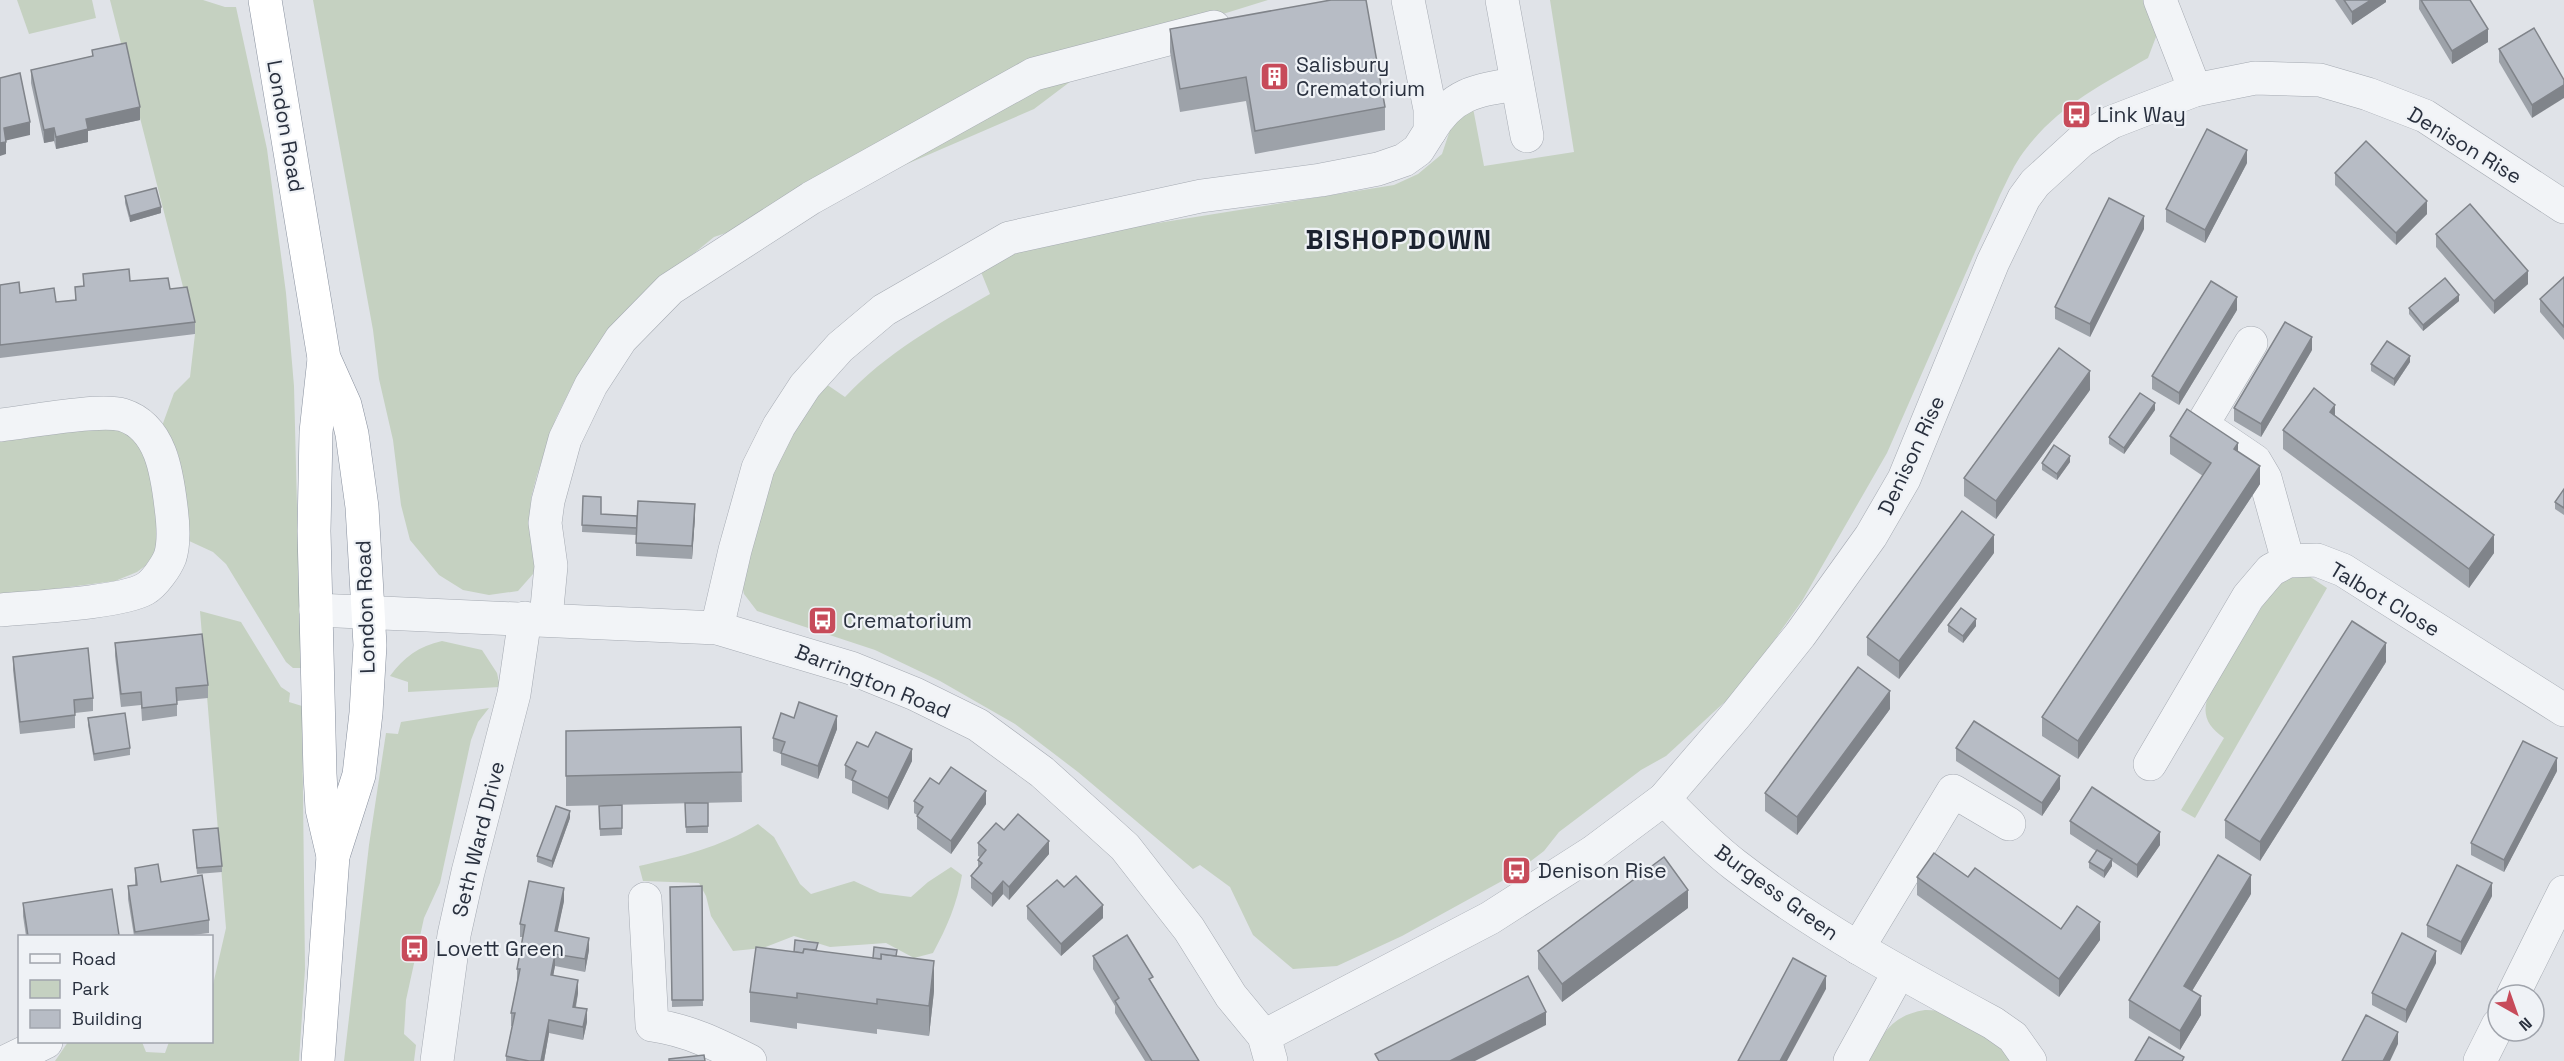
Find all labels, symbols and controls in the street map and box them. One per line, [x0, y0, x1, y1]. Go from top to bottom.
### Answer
place label: Salisbury Crematorium [1296, 51, 1425, 102]
street label: London Road [261, 58, 311, 194]
building icon: Salisbury Crematorium [1259, 60, 1291, 92]
bus stop icon: Link Way [2060, 98, 2092, 130]
street label: Denison Rise [2403, 100, 2527, 190]
place label: Link Way [2097, 101, 2186, 128]
district label: BISHOPDOWN [1306, 222, 1493, 257]
street label: Denison Rise [1872, 391, 1950, 519]
street label: London Road [349, 540, 381, 674]
street label: Talbot Close [2325, 555, 2445, 643]
bus stop icon: Crematorium [806, 604, 838, 636]
place label: Crematorium [843, 607, 972, 634]
street label: Barrington Road [791, 638, 955, 724]
street label: Seth Ward Drive [446, 758, 510, 920]
street label: Burgess Green [1710, 838, 1844, 946]
bus stop icon: Denison Rise [1501, 854, 1533, 886]
place label: Denison Rise [1538, 857, 1667, 884]
bus stop icon: Lovett Green [399, 932, 431, 964]
legend [18, 935, 213, 1043]
place label: Lovett Green [436, 935, 564, 962]
text: Road [72, 947, 116, 970]
text: Park [72, 977, 110, 1000]
north arrow [2486, 983, 2546, 1043]
text: Building [72, 1007, 142, 1030]
text: N [2514, 1013, 2536, 1036]

